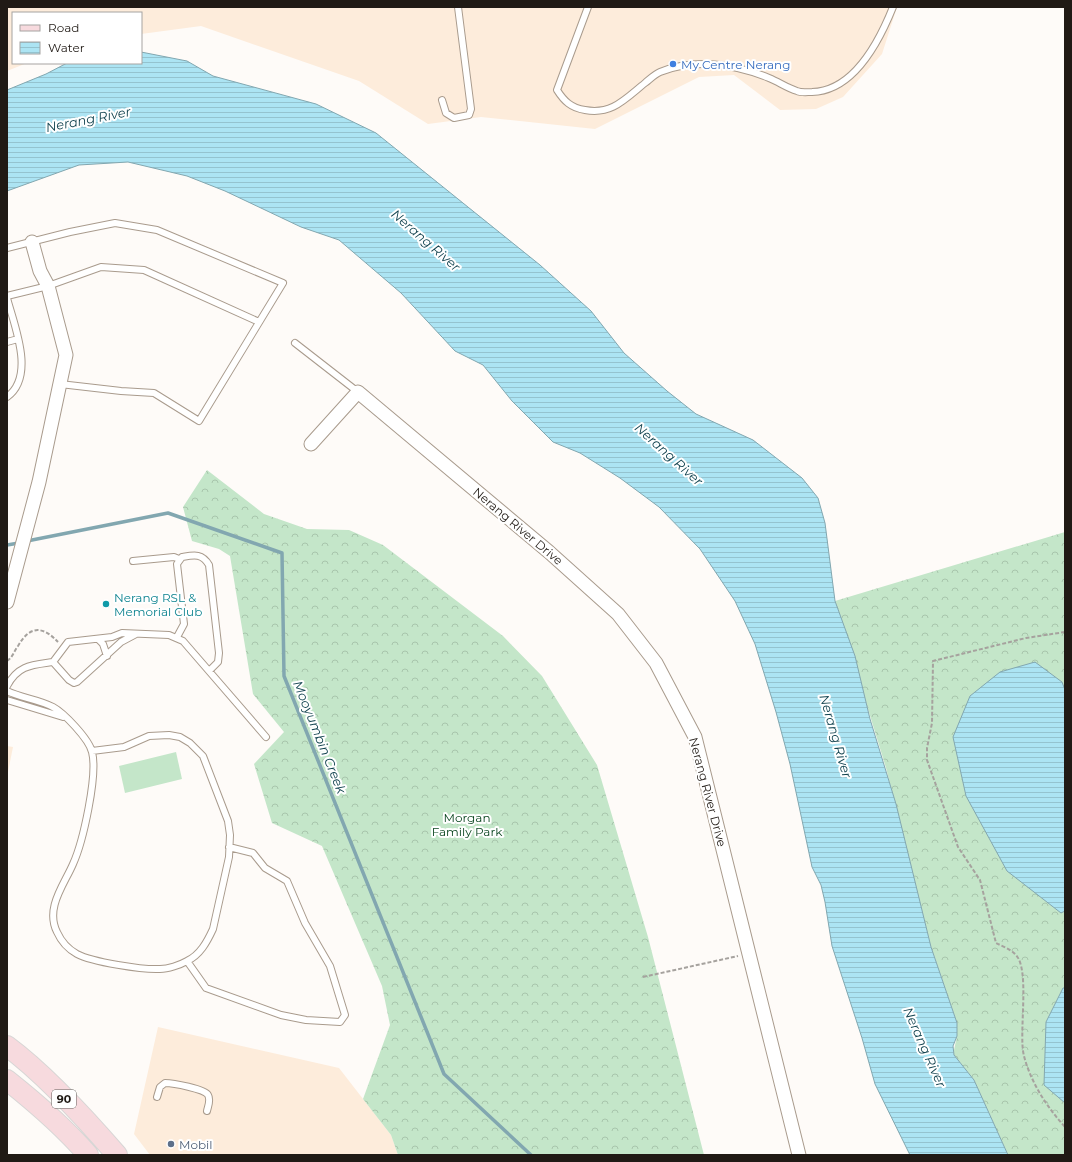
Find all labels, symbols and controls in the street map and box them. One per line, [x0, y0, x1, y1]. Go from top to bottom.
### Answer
legend [12, 12, 142, 64]
text: Road [48, 20, 79, 35]
text: Water [48, 40, 85, 55]
place label: My Centre Nerang [681, 57, 790, 72]
marker: My Centre Nerang [668, 59, 678, 69]
water label: Nerang River [44, 103, 133, 135]
water label: Nerang River [388, 206, 464, 275]
water label: Nerang River [632, 419, 707, 489]
street label: Nerang River Drive [470, 484, 566, 568]
place label: Nerang RSL & Memorial Club [114, 590, 202, 619]
marker: Nerang RSL & Memorial Club [101, 599, 111, 609]
water label: Mooyumbin Creek [290, 678, 350, 797]
water label: Nerang River [816, 692, 856, 780]
street label: Nerang River Drive [686, 736, 730, 848]
park label: Morgan Family Park [432, 810, 503, 839]
water label: Nerang River [900, 1004, 950, 1090]
road number: 90 [52, 1090, 76, 1108]
place label: Mobil [179, 1137, 213, 1152]
marker: Mobil [166, 1139, 176, 1149]

